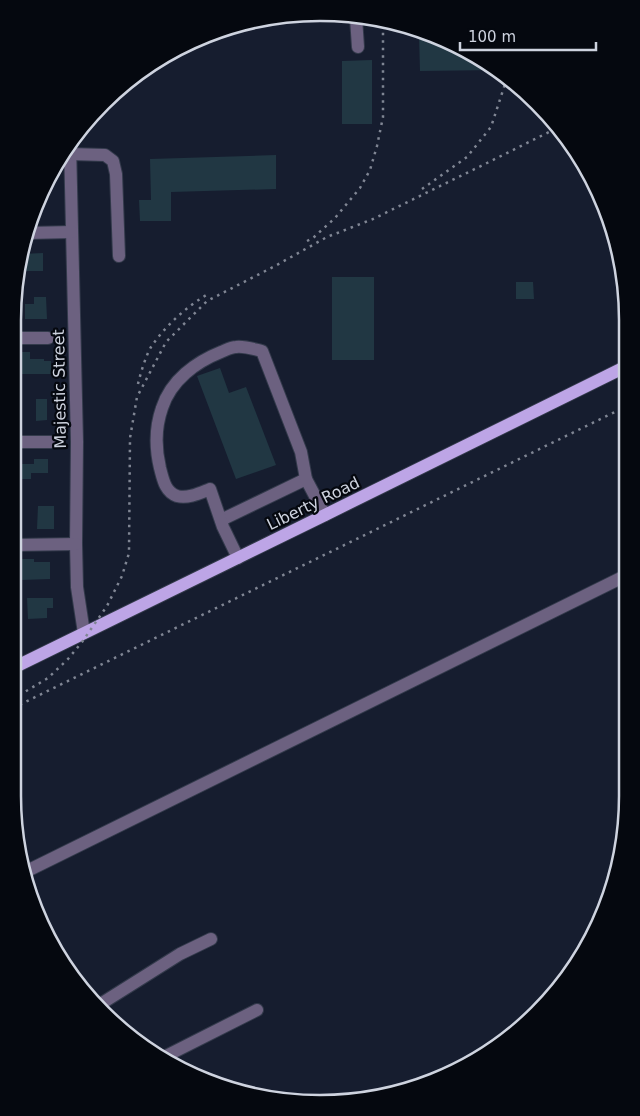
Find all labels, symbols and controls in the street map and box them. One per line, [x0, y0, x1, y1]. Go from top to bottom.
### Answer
scale bar [460, 20, 596, 52]
text: 100 m [468, 28, 516, 46]
street label: Majestic Street [49, 329, 70, 449]
street label: Liberty Road [264, 473, 363, 534]

